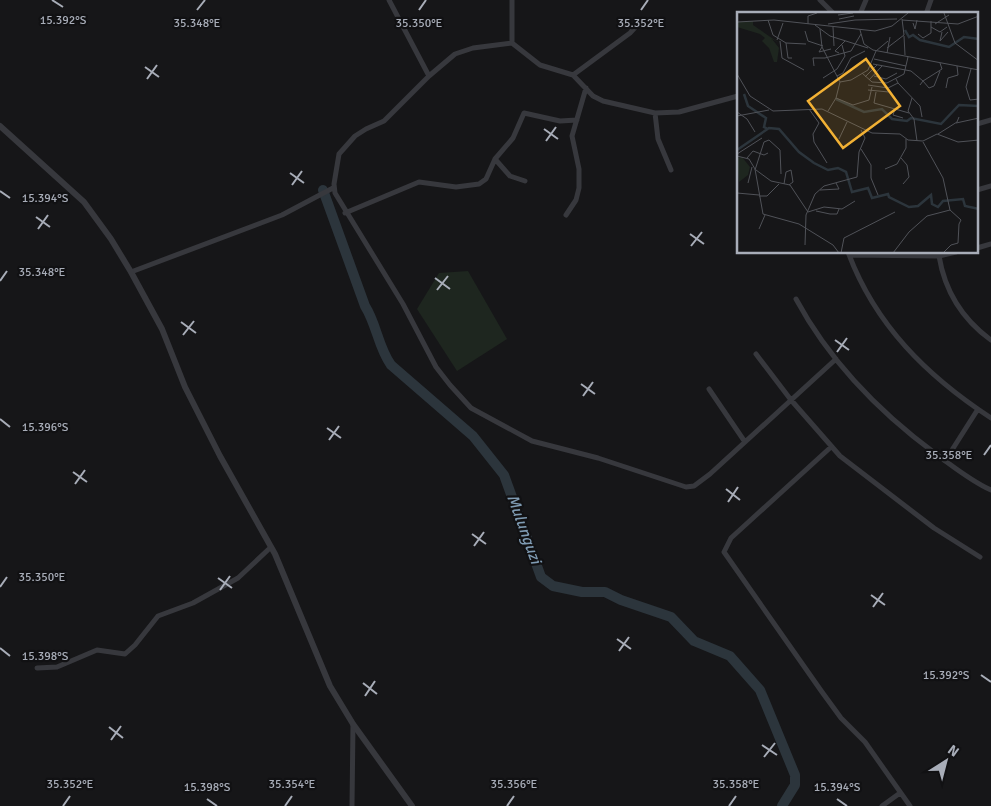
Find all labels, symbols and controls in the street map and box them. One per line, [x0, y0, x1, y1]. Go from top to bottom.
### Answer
inset map [737, 12, 978, 254]
text: 15.392°S [40, 13, 87, 28]
text: 35.348°E [174, 16, 221, 31]
text: 35.350°E [396, 16, 443, 31]
text: 35.352°E [618, 16, 665, 31]
text: 15.394°S [22, 191, 69, 206]
text: 35.348°E [19, 265, 66, 280]
text: 15.396°S [22, 420, 69, 435]
text: 35.358°E [926, 448, 973, 463]
water label: Mulunguzi [502, 492, 546, 568]
text: 35.350°E [19, 570, 66, 585]
text: 15.398°S [22, 649, 69, 664]
text: 15.392°S [923, 668, 970, 683]
north arrow [921, 736, 971, 786]
text: N [944, 741, 962, 761]
text: 35.352°E [47, 777, 94, 792]
text: 35.354°E [269, 777, 316, 792]
text: 35.356°E [491, 777, 538, 792]
text: 35.358°E [713, 777, 760, 792]
text: 15.398°S [184, 780, 231, 795]
text: 15.394°S [814, 780, 861, 795]

